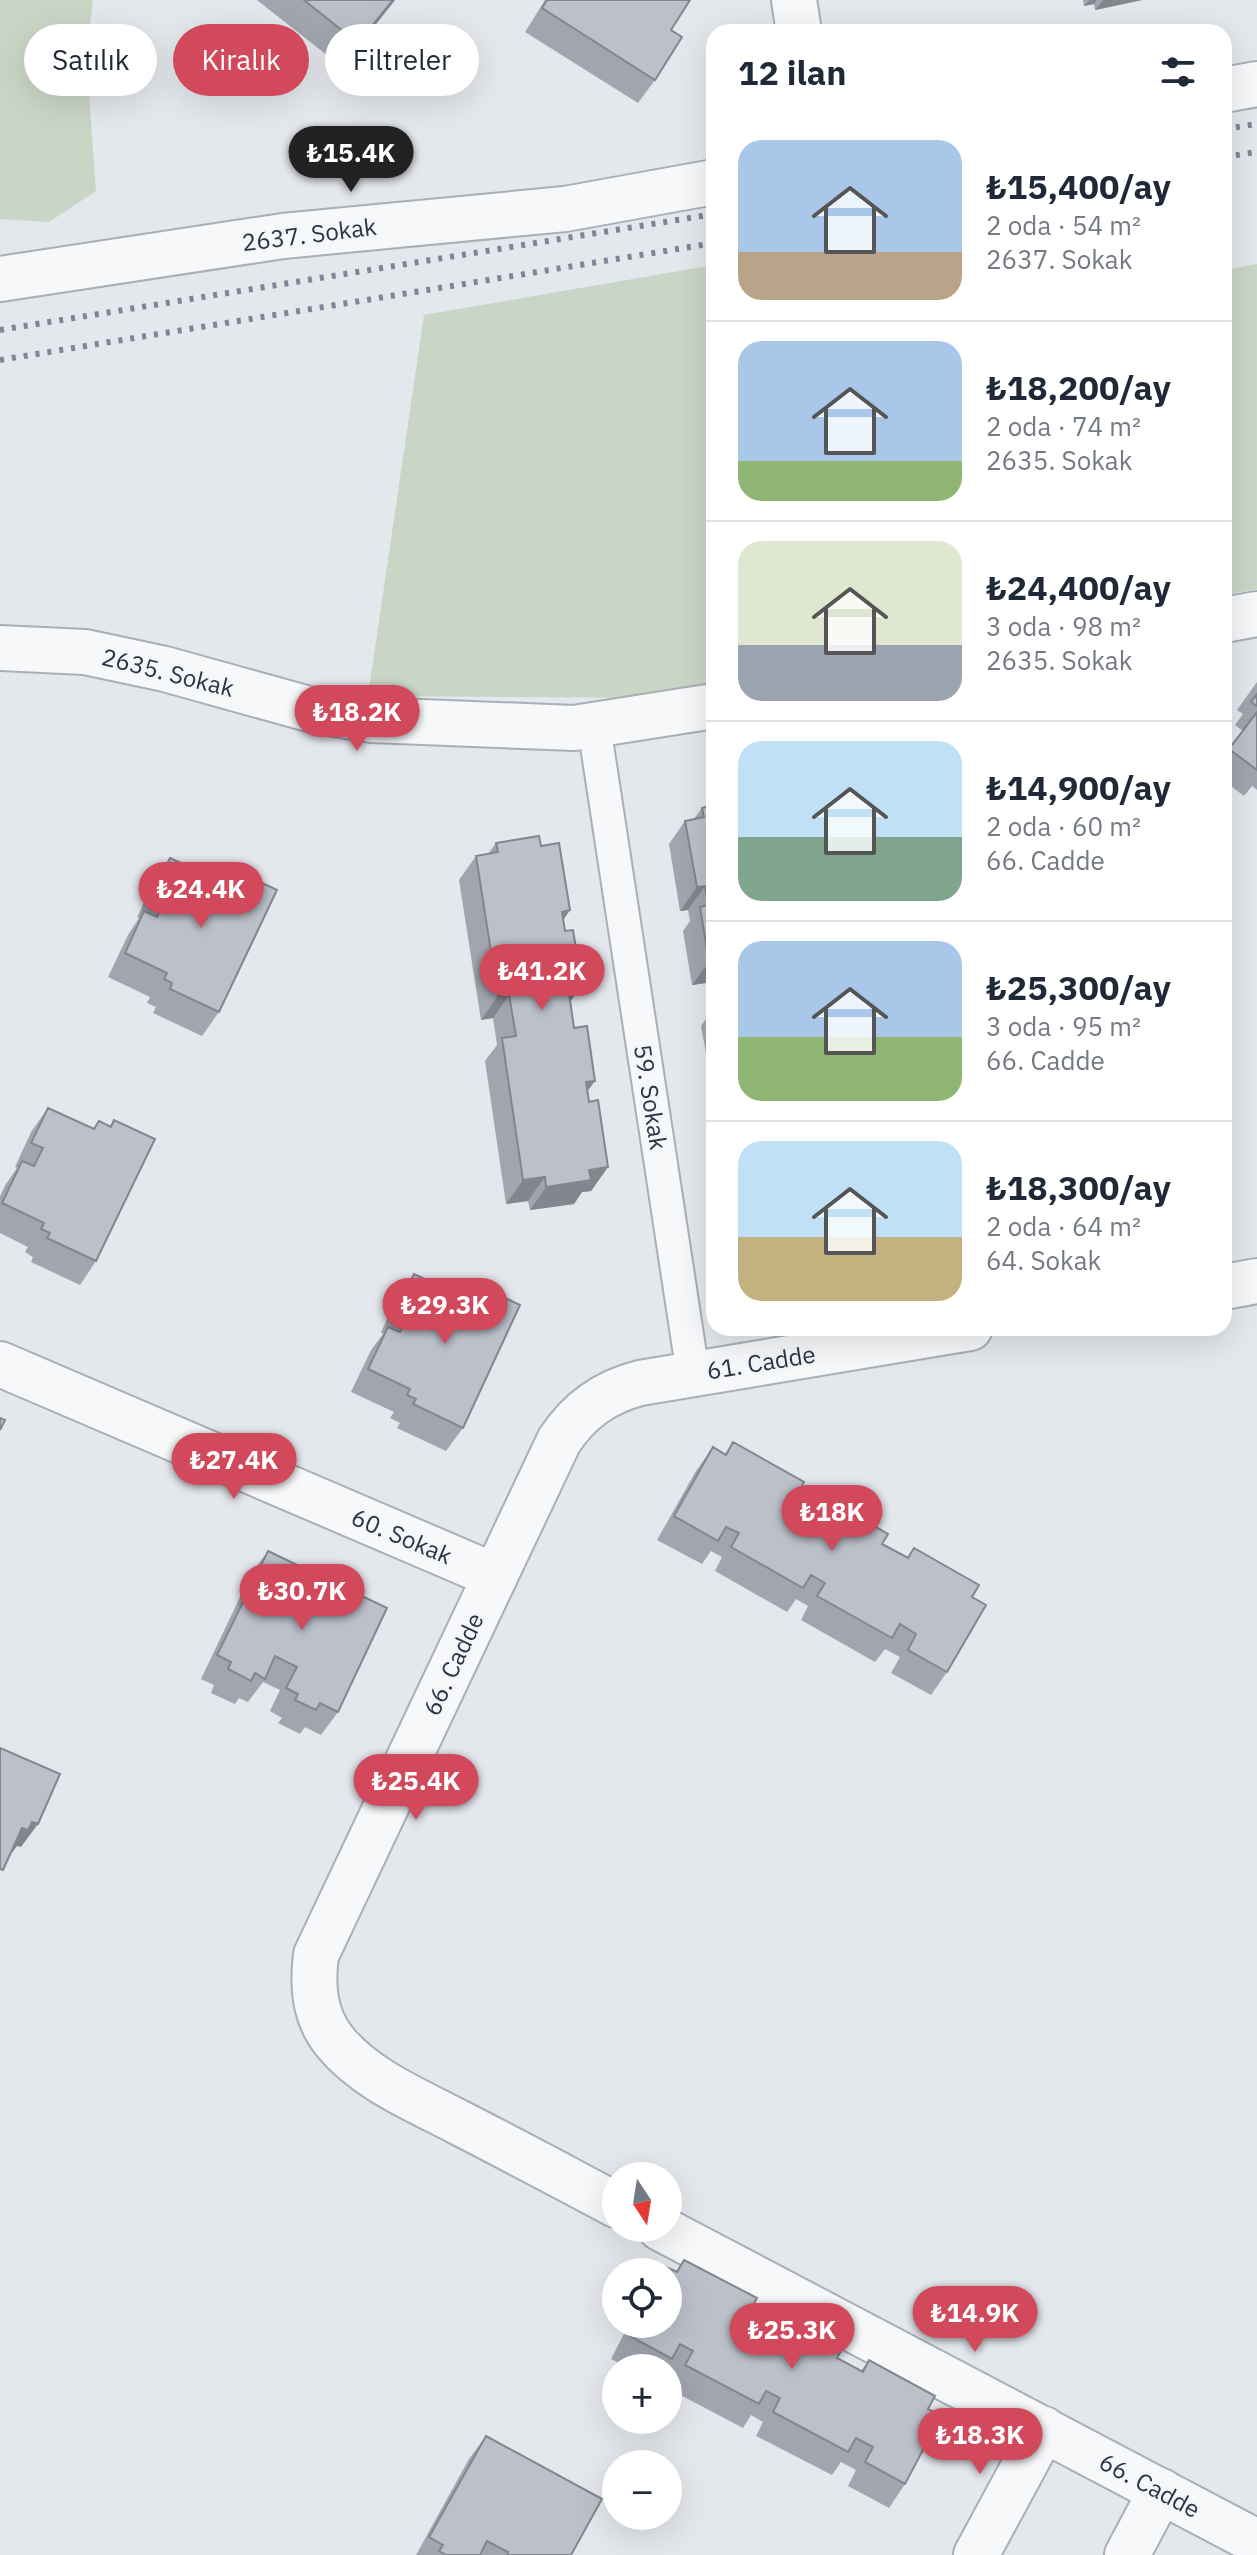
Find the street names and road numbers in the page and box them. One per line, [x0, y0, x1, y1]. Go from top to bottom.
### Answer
street label: 2637. Sokak [240, 210, 378, 258]
street label: 2635. Sokak [99, 640, 238, 704]
street label: 59. Sokak [627, 1042, 675, 1152]
street label: 61. Cadde [704, 1338, 818, 1386]
street label: 60. Sokak [347, 1500, 458, 1572]
street label: 66. Cadde [415, 1608, 491, 1720]
street label: 66. Cadde [1094, 2445, 1206, 2525]

